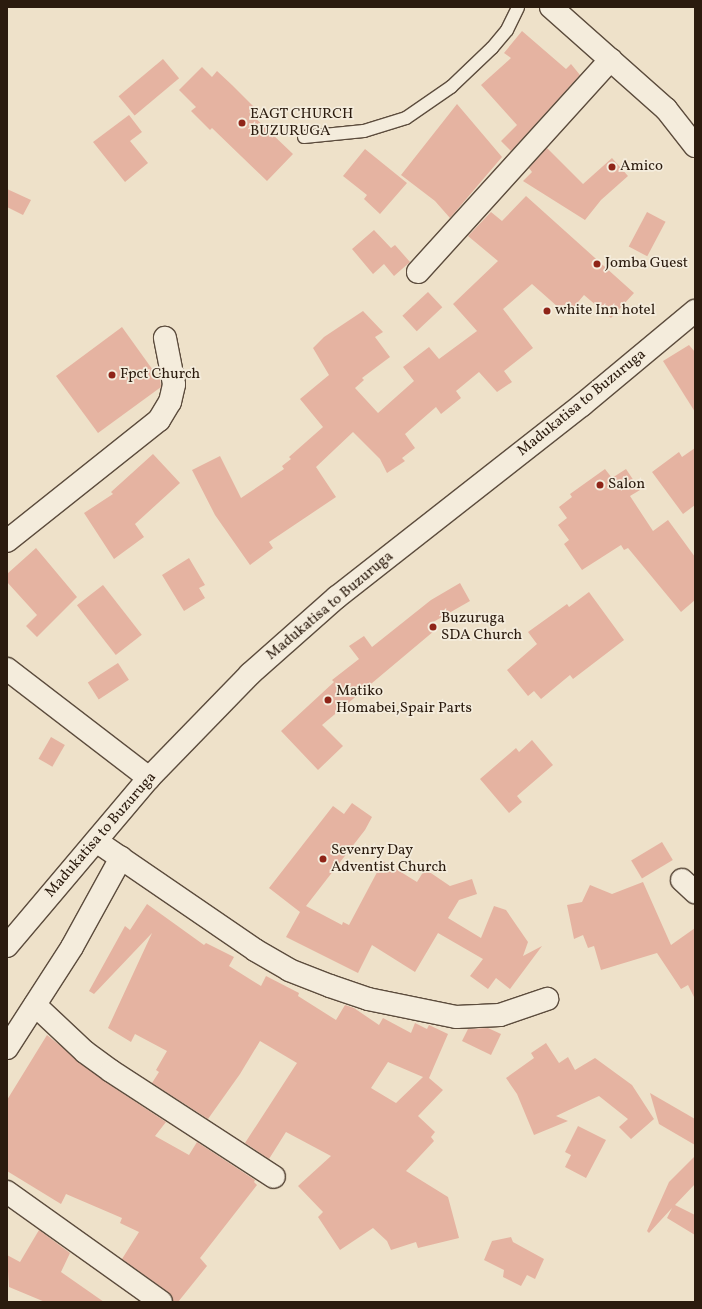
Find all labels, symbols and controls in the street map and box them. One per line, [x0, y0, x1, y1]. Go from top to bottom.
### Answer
place label: EAGT CHURCH BUZURUGA [250, 105, 354, 140]
marker: EAGT CHURCH BUZURUGA [237, 118, 247, 128]
place label: Amico [620, 158, 663, 176]
marker: Amico [607, 162, 617, 172]
place label: Jomba Guest [605, 255, 688, 273]
marker: Jomba Guest [592, 259, 602, 269]
place label: white Inn hotel [555, 302, 655, 320]
marker: white Inn hotel [542, 306, 552, 316]
street label: Madukatisa to Buzuruga [514, 346, 650, 460]
place label: Fpct Church [120, 366, 200, 384]
marker: Fpct Church [107, 370, 117, 380]
place label: Salon [608, 476, 645, 494]
marker: Salon [595, 480, 605, 490]
street label: Madukatisa to Buzuruga [263, 548, 397, 664]
place label: Buzuruga SDA Church [441, 609, 522, 644]
marker: Buzuruga SDA Church [428, 622, 438, 632]
place label: Matiko Homabei,Spair Parts [336, 682, 472, 717]
marker: Matiko Homabei,Spair Parts [323, 695, 333, 705]
street label: Madukatisa to Buzuruga [42, 769, 160, 901]
place label: Sevenry Day Adventist Church [331, 841, 447, 876]
marker: Sevenry Day Adventist Church [318, 854, 328, 864]

